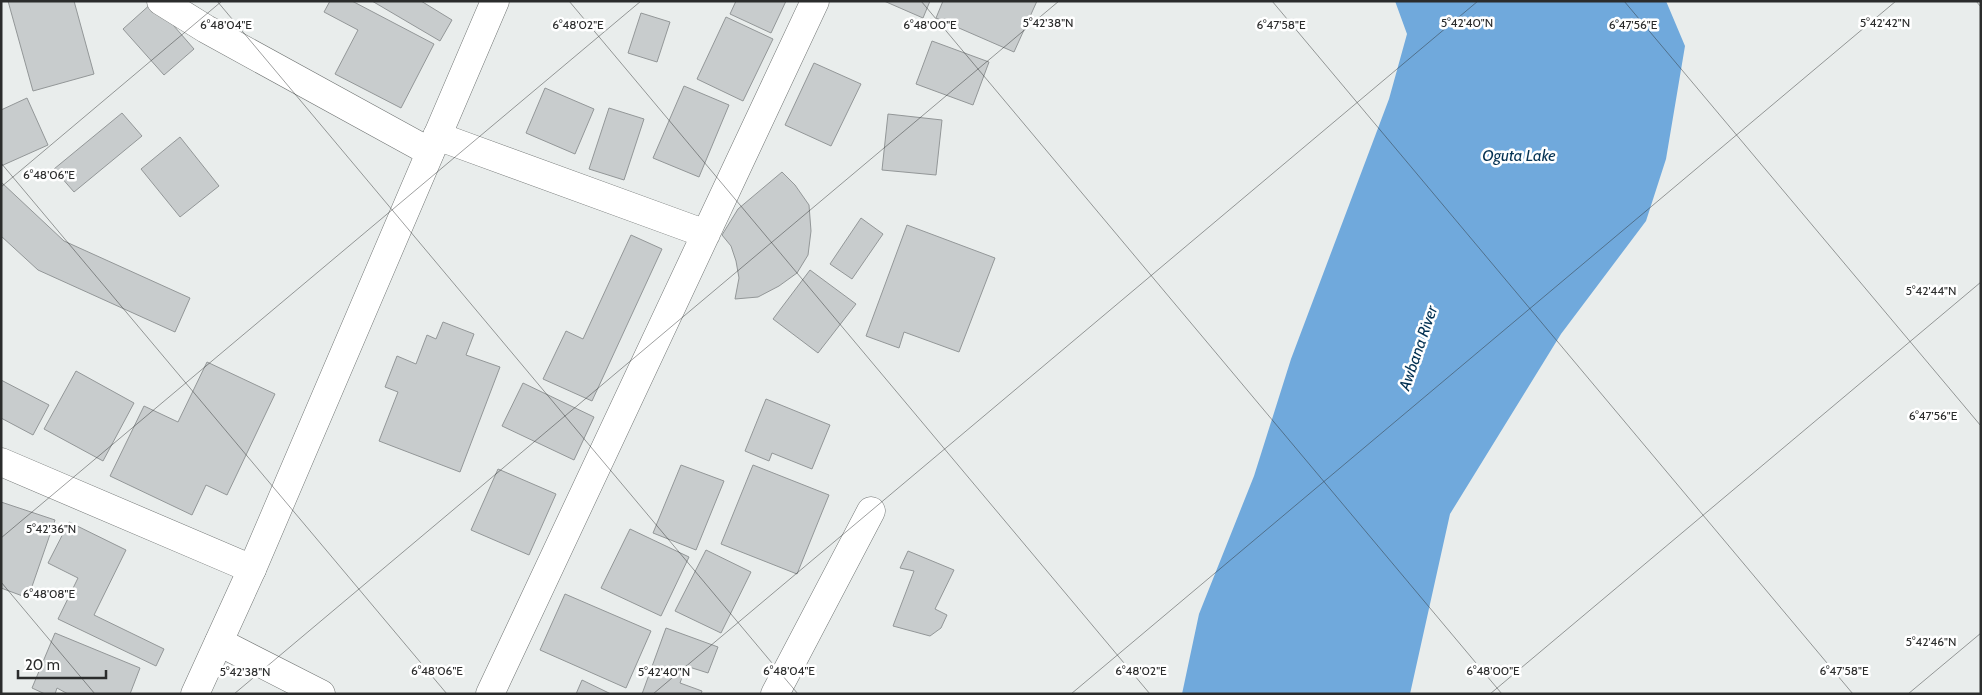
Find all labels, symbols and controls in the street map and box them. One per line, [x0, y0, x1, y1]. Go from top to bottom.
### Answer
text: 5°42'38"N [1022, 15, 1074, 30]
text: 5°42'40"N [1441, 15, 1493, 30]
text: 5°42'42"N [1860, 15, 1910, 30]
text: 6°48'04"E [200, 17, 252, 32]
text: 6°48'02"E [552, 17, 604, 32]
text: 6°48'00"E [903, 17, 957, 32]
text: 6°47'58"E [1256, 17, 1306, 32]
text: 6°47'56"E [1609, 17, 1658, 32]
water label: Oguta Lake [1482, 146, 1556, 165]
text: 6°48'06"E [23, 167, 75, 182]
text: 5°42'44"N [1906, 283, 1956, 298]
water label: Awbana River [1394, 302, 1442, 394]
text: 6°47'56"E [1909, 408, 1958, 423]
text: 5°42'36"N [26, 521, 76, 536]
text: 6°48'08"E [23, 586, 75, 601]
text: 5°42'46"N [1906, 634, 1956, 649]
scale bar [18, 648, 105, 680]
text: 20 m [25, 656, 60, 674]
text: 6°48'06"E [411, 663, 463, 678]
text: 6°48'04"E [763, 663, 815, 678]
text: 6°48'02"E [1115, 663, 1167, 678]
text: 6°48'00"E [1466, 663, 1520, 678]
text: 6°47'58"E [1819, 663, 1869, 678]
text: 5°42'38"N [219, 664, 271, 679]
text: 5°42'40"N [638, 664, 690, 679]

